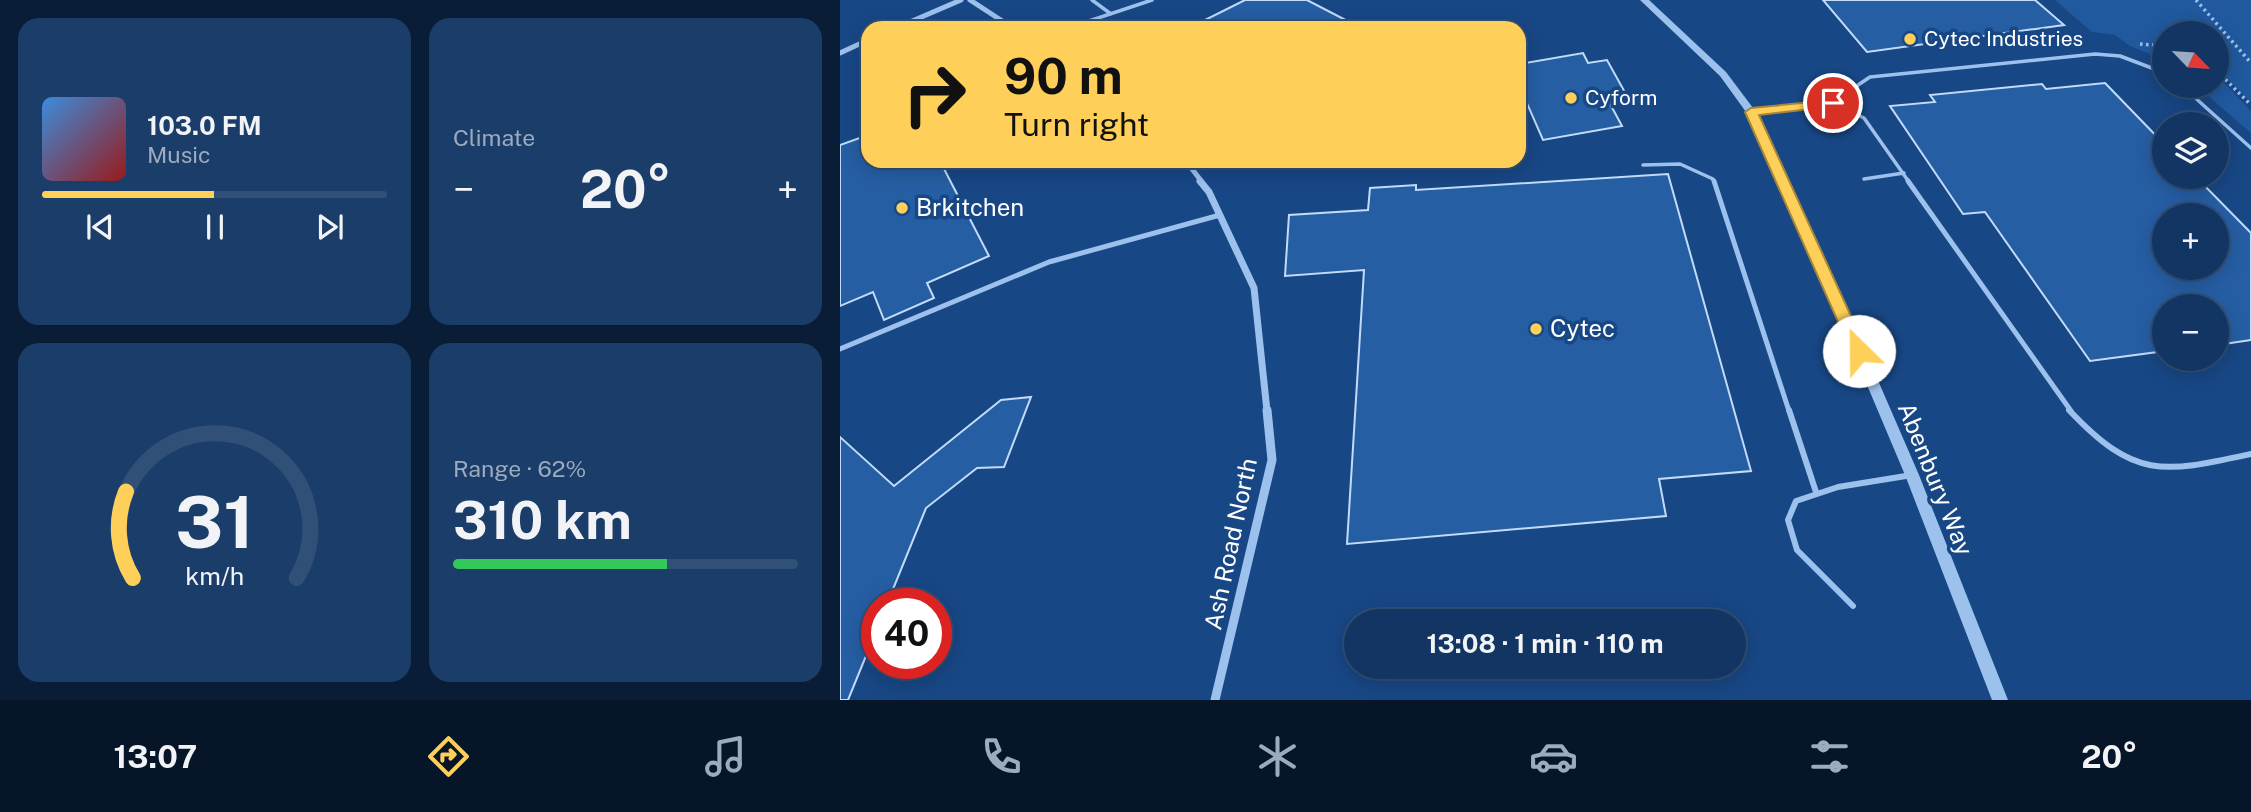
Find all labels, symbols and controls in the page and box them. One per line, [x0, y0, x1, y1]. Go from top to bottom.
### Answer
north arrow [2152, 21, 2230, 98]
map controls [2152, 21, 2229, 371]
place label: Cytec Industries [1924, 26, 2083, 51]
marker: Cytec Industries [1902, 31, 1918, 47]
text: 90 m [1004, 47, 1123, 105]
icon: right [889, 49, 980, 140]
pin [1803, 73, 1863, 133]
icon: arrive [1814, 84, 1852, 122]
place label: Cyform [1585, 85, 1657, 110]
marker: Cyform [1563, 90, 1579, 106]
text: Turn right [1004, 106, 1149, 143]
text: 103.0 FM [147, 110, 262, 141]
button: layers [2152, 112, 2229, 189]
text: Climate [453, 124, 535, 151]
text: Music [147, 141, 211, 168]
text: 20° [580, 159, 671, 220]
text: − [453, 167, 474, 212]
text: + [777, 167, 798, 212]
place label: Brkitchen [916, 193, 1024, 221]
marker: Brkitchen [894, 200, 910, 216]
button: + [2152, 203, 2229, 280]
icon: previous [81, 208, 119, 246]
icon: pause [196, 208, 234, 246]
icon: next [311, 208, 349, 246]
button: − [2152, 294, 2229, 371]
place label: Cytec [1550, 314, 1615, 342]
position arrow [1822, 314, 1896, 388]
marker: Cytec [1528, 321, 1544, 337]
street label: Abenbury Way [1893, 398, 1979, 559]
text: Range · 62% [453, 455, 586, 482]
street label: Ash Road North [1198, 455, 1262, 632]
text: 31 [175, 480, 254, 565]
text: 310 km [453, 490, 632, 551]
text: km/h [185, 561, 244, 591]
speed limit sign: 40 [861, 588, 952, 679]
text: 13:08 · 1 min · 110 m [1426, 628, 1664, 659]
icon: directions [424, 732, 473, 781]
icon: music [701, 732, 750, 781]
icon: phone [977, 732, 1026, 781]
icon: climate [1253, 732, 1302, 781]
icon: car [1529, 732, 1578, 781]
icon: filters [1805, 732, 1854, 781]
text: 13:07 [114, 738, 197, 775]
text: 20° [2081, 738, 2137, 775]

